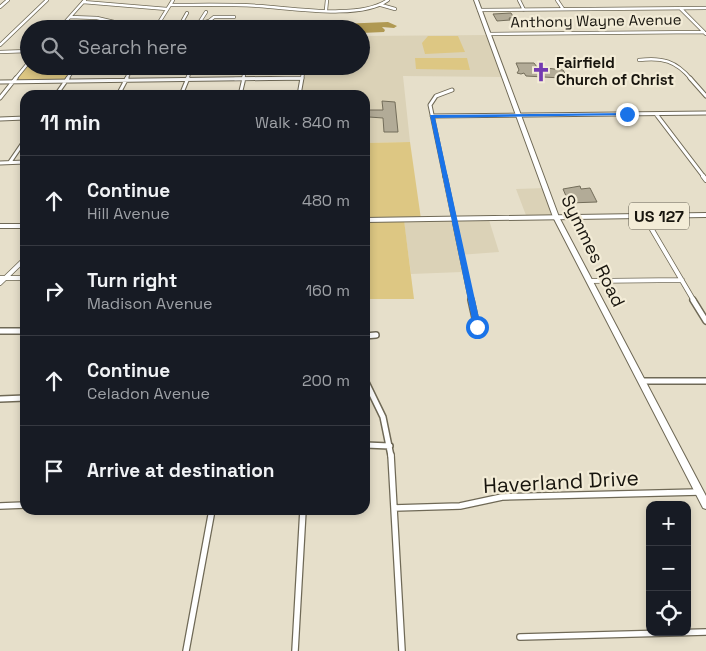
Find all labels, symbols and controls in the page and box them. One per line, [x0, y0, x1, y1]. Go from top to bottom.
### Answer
street label: Anthony Wayne Avenue [510, 10, 682, 31]
search box [20, 20, 370, 75]
icon: search [38, 34, 66, 62]
text: Search here [78, 35, 188, 60]
place label: Fairfield Church of Christ [556, 53, 674, 89]
church icon: Fairfield Church of Christ [530, 61, 552, 83]
route end [616, 103, 639, 126]
text: 11 min [40, 109, 101, 136]
text: Walk · 840 m [255, 112, 350, 133]
text: Continue [87, 178, 170, 203]
icon: ahead [40, 187, 68, 215]
text: 480 m [302, 190, 350, 211]
street label: Symmes Road [556, 191, 631, 311]
road number: US 127 [629, 202, 689, 230]
text: Hill Avenue [87, 203, 170, 224]
text: Turn right [87, 268, 177, 293]
icon: right [40, 277, 68, 305]
text: 160 m [305, 280, 350, 301]
text: Madison Avenue [87, 293, 213, 314]
route start [466, 316, 489, 339]
text: Continue [87, 358, 170, 383]
icon: ahead [40, 367, 68, 395]
text: 200 m [302, 370, 350, 391]
text: Celadon Avenue [87, 383, 210, 404]
icon: arrive [40, 457, 68, 485]
text: Arrive at destination [87, 458, 275, 483]
street label: Haverland Drive [482, 464, 640, 499]
map controls [646, 501, 691, 636]
button: + [646, 501, 691, 546]
button: − [646, 546, 691, 591]
button: locate [646, 591, 691, 636]

